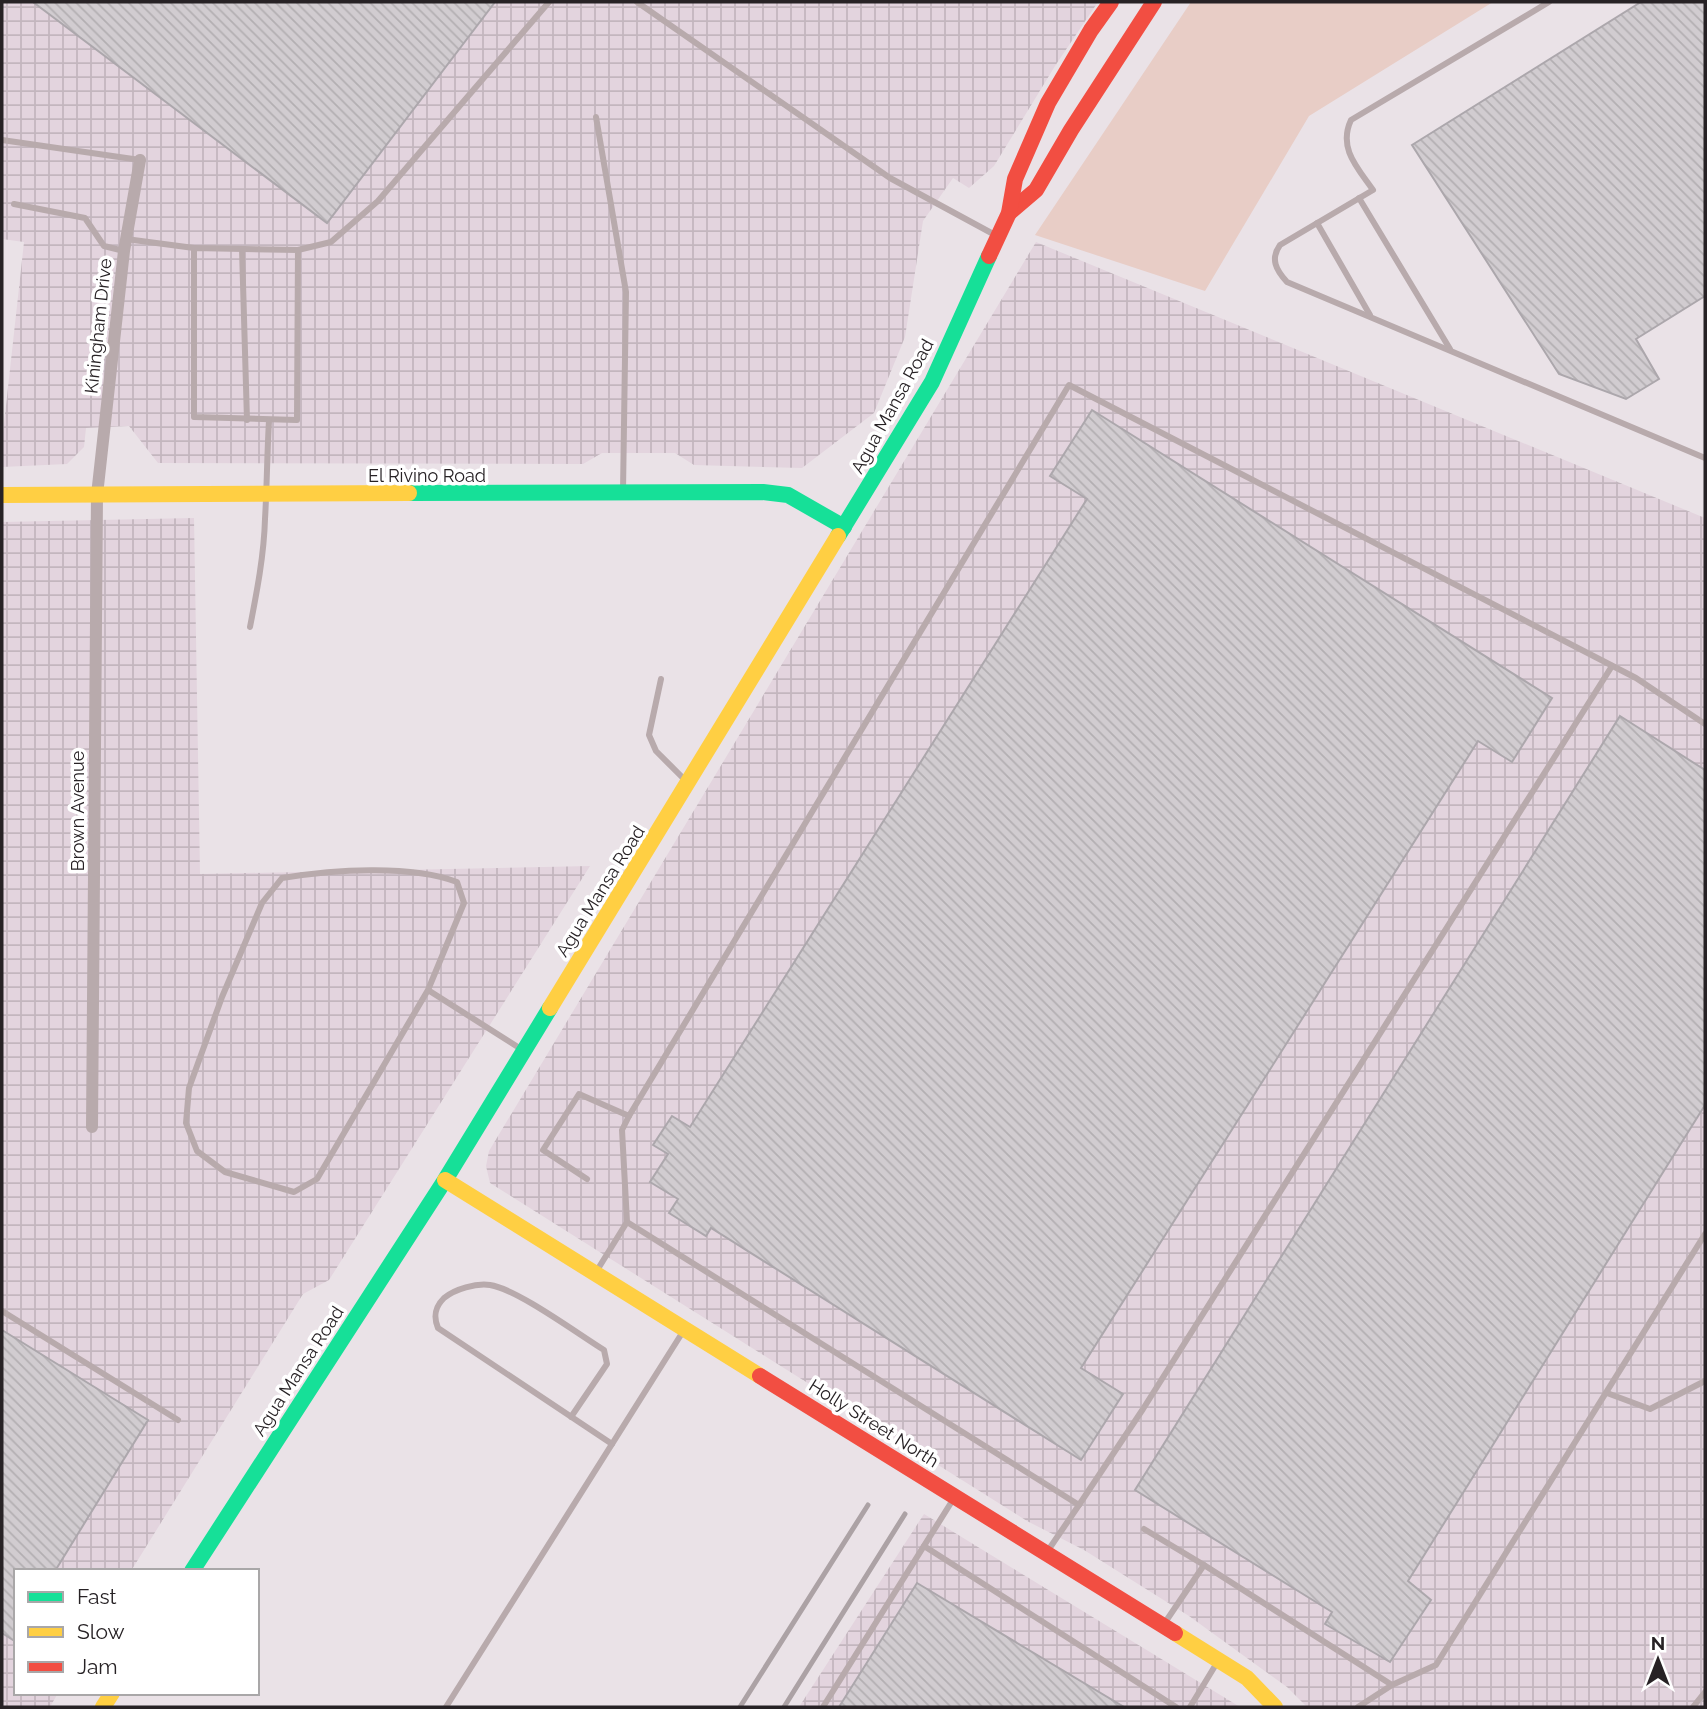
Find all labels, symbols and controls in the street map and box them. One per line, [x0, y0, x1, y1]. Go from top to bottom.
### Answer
street label: Kiningham Drive [80, 257, 116, 395]
street label: Agua Mansa Road [846, 335, 938, 477]
street label: El Rivino Road [368, 465, 486, 486]
street label: Brown Avenue [67, 750, 88, 871]
street label: Agua Mansa Road [551, 822, 649, 960]
street label: Agua Mansa Road [248, 1302, 348, 1440]
street label: Holly Street North [805, 1375, 943, 1471]
legend [14, 1569, 259, 1695]
text: Fast [77, 1584, 117, 1609]
text: Slow [77, 1619, 125, 1644]
north arrow [1623, 1625, 1693, 1695]
text: N [1651, 1632, 1665, 1654]
text: Jam [77, 1654, 118, 1679]

